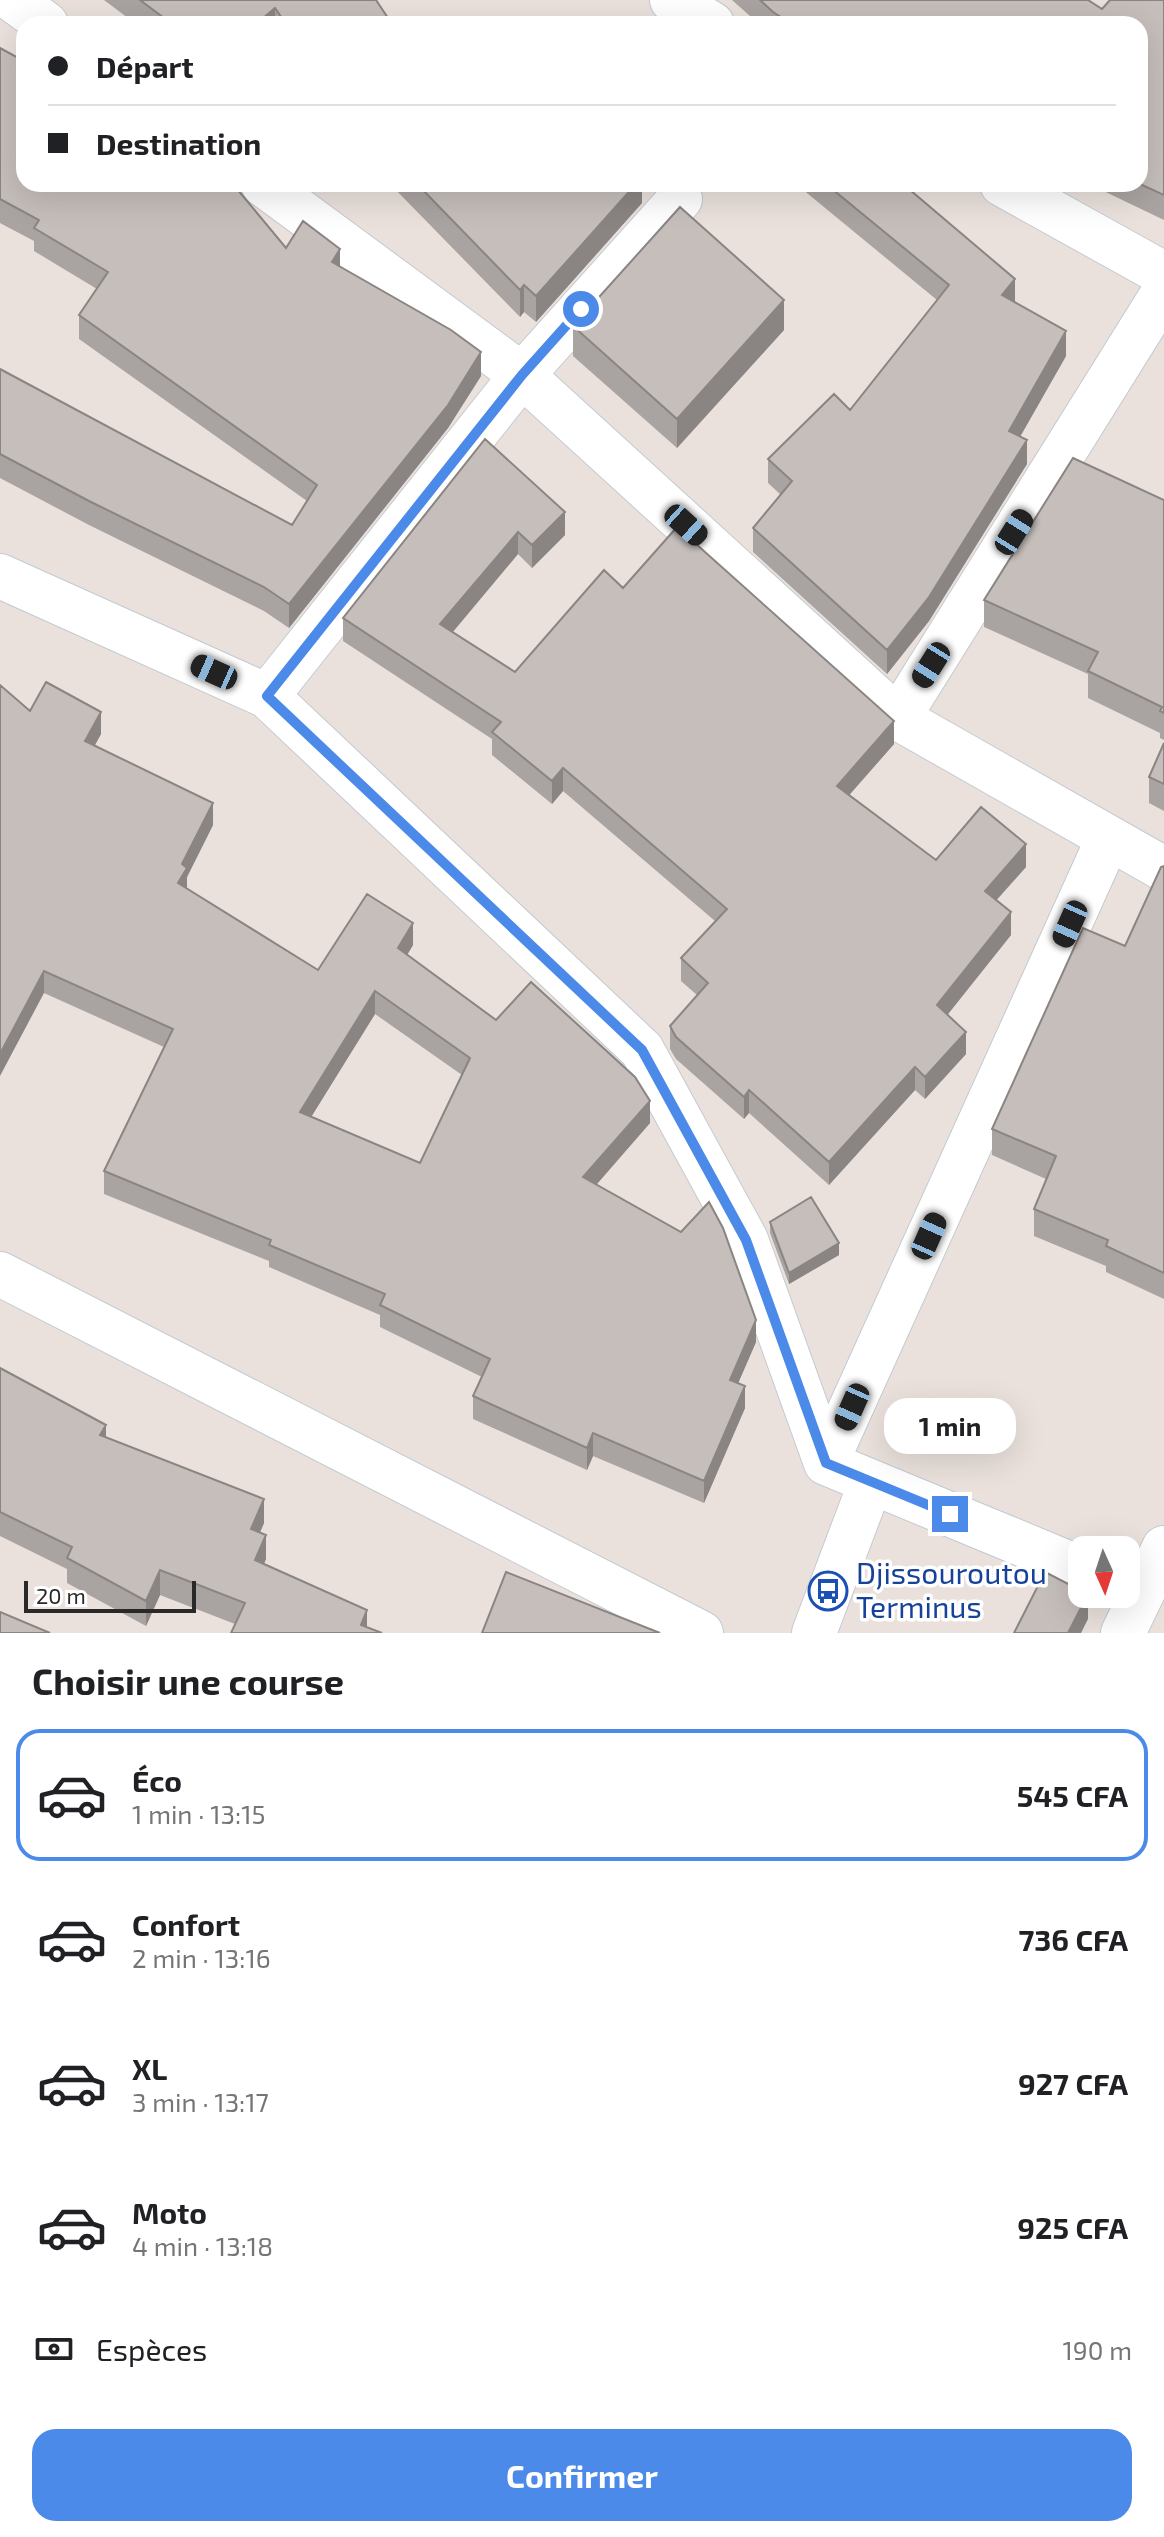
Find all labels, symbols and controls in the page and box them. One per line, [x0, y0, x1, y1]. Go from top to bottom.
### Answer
text: Départ [96, 48, 194, 84]
text: Destination [96, 125, 261, 161]
route start [563, 291, 599, 327]
car [660, 500, 712, 550]
car [991, 505, 1037, 559]
car [908, 638, 954, 692]
car [187, 651, 241, 693]
car [1049, 897, 1091, 951]
car [908, 1209, 950, 1263]
car [831, 1380, 873, 1434]
callout: 1 min [884, 1398, 1016, 1454]
text: 1 min [919, 1410, 981, 1441]
route end [932, 1496, 968, 1532]
north arrow [1068, 1536, 1140, 1608]
map controls [1068, 1536, 1140, 1608]
place label: Djissouroutou Terminus [856, 1554, 1047, 1624]
bus stop icon: Djissouroutou Terminus [807, 1570, 849, 1612]
scale bar [24, 1577, 196, 1613]
text: 20 m [36, 1582, 86, 1608]
text: Choisir une course [32, 1659, 344, 1702]
icon: car [36, 1759, 108, 1831]
text: Éco [132, 1762, 182, 1798]
text: 545 CFA [1017, 1777, 1128, 1813]
text: 1 min · 13:15 [132, 1798, 265, 1829]
icon: car [36, 1903, 108, 1975]
text: Confort [132, 1906, 240, 1942]
text: 736 CFA [1018, 1921, 1128, 1957]
text: 2 min · 13:16 [132, 1942, 271, 1973]
icon: car [36, 2047, 108, 2119]
text: XL [132, 2050, 167, 2086]
text: 927 CFA [1018, 2065, 1128, 2101]
text: 3 min · 13:17 [132, 2086, 269, 2117]
icon: car [36, 2191, 108, 2263]
text: Moto [132, 2194, 207, 2230]
text: 925 CFA [1017, 2209, 1128, 2245]
text: 4 min · 13:18 [132, 2230, 273, 2261]
icon: cash [32, 2327, 76, 2371]
text: Espèces [96, 2331, 207, 2367]
text: 190 m [1063, 2334, 1132, 2365]
button: Confirmer [32, 2429, 1132, 2521]

